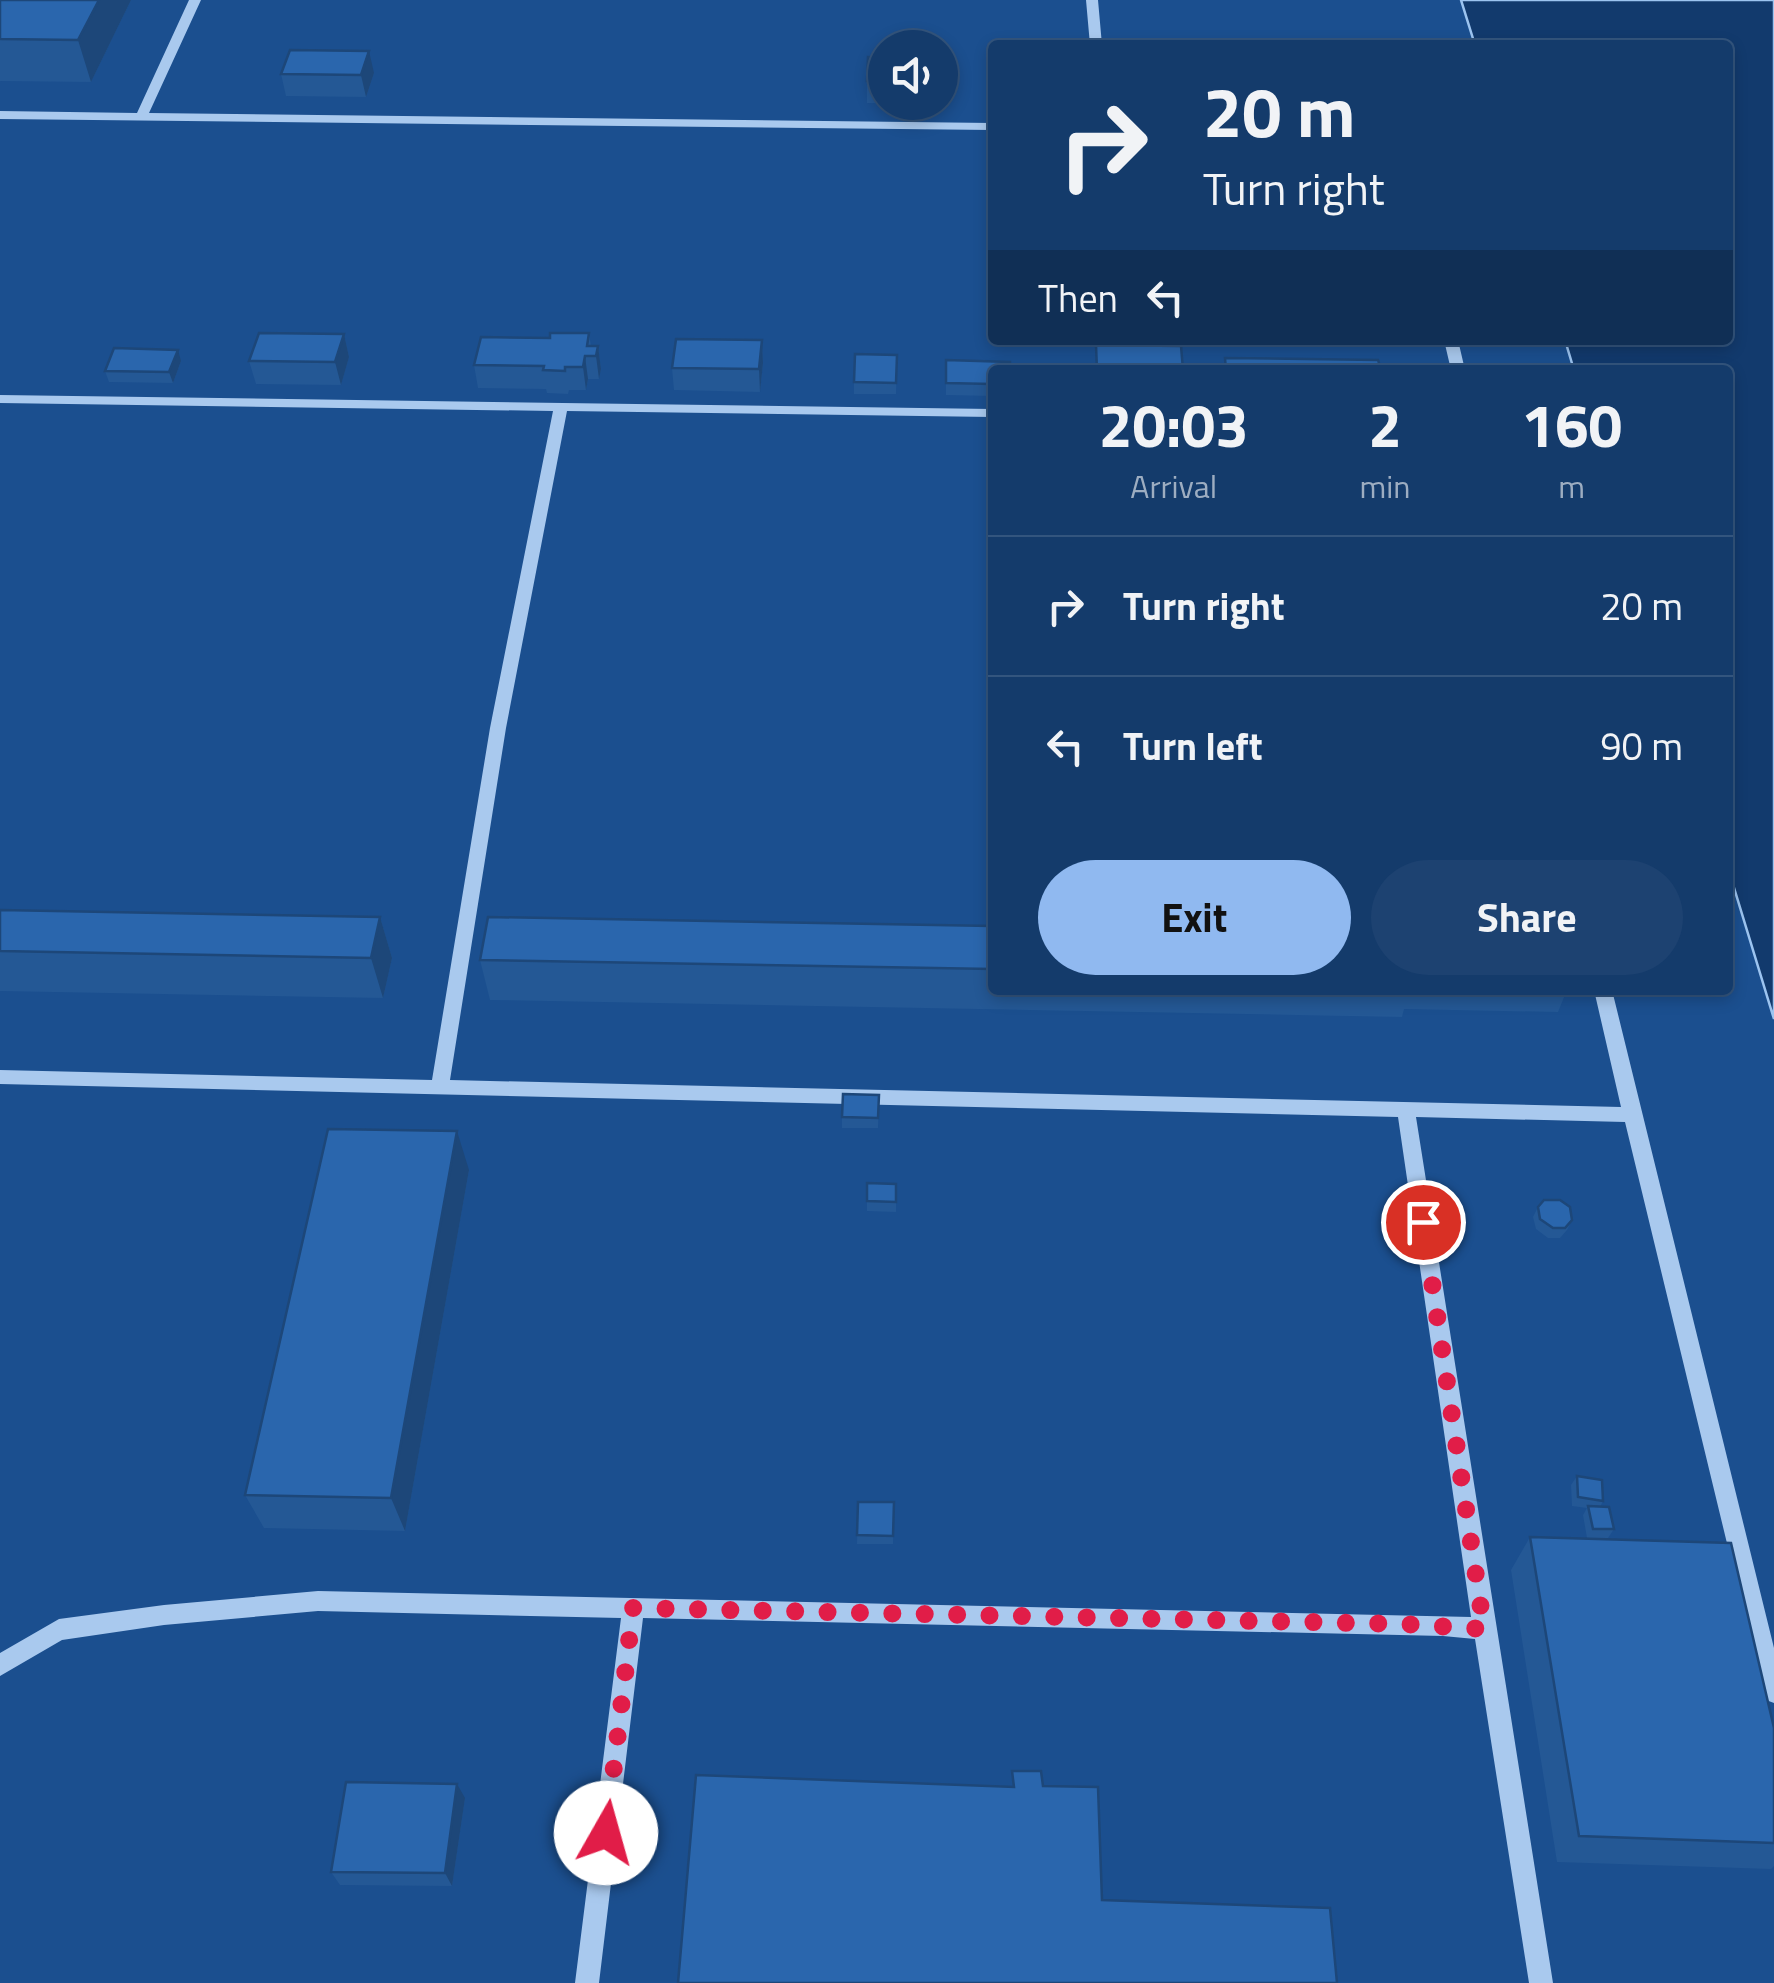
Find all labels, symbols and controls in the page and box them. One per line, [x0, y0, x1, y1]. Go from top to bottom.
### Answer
map controls [868, 30, 958, 120]
button: sound [868, 30, 958, 120]
text: 20 m [1203, 58, 1356, 164]
icon: right [1038, 80, 1168, 210]
text: Turn right [1203, 154, 1385, 222]
text: Then [1038, 269, 1118, 327]
icon: left [1138, 270, 1193, 325]
text: 20:03 [1099, 379, 1249, 470]
text: 2 [1368, 379, 1402, 470]
text: 160 [1521, 379, 1622, 470]
text: Arrival [1130, 462, 1217, 510]
text: min [1359, 462, 1410, 510]
text: m [1558, 462, 1585, 510]
text: Turn right [1123, 577, 1285, 635]
text: 20 m [1600, 577, 1683, 635]
icon: right [1038, 579, 1093, 634]
text: Turn left [1123, 717, 1263, 775]
text: 90 m [1600, 717, 1683, 775]
icon: left [1038, 719, 1093, 774]
button: Exit [1038, 860, 1351, 975]
button: Share [1371, 860, 1683, 975]
pin [1381, 1180, 1466, 1265]
icon: arrive [1396, 1195, 1451, 1250]
position arrow [554, 1781, 658, 1885]

